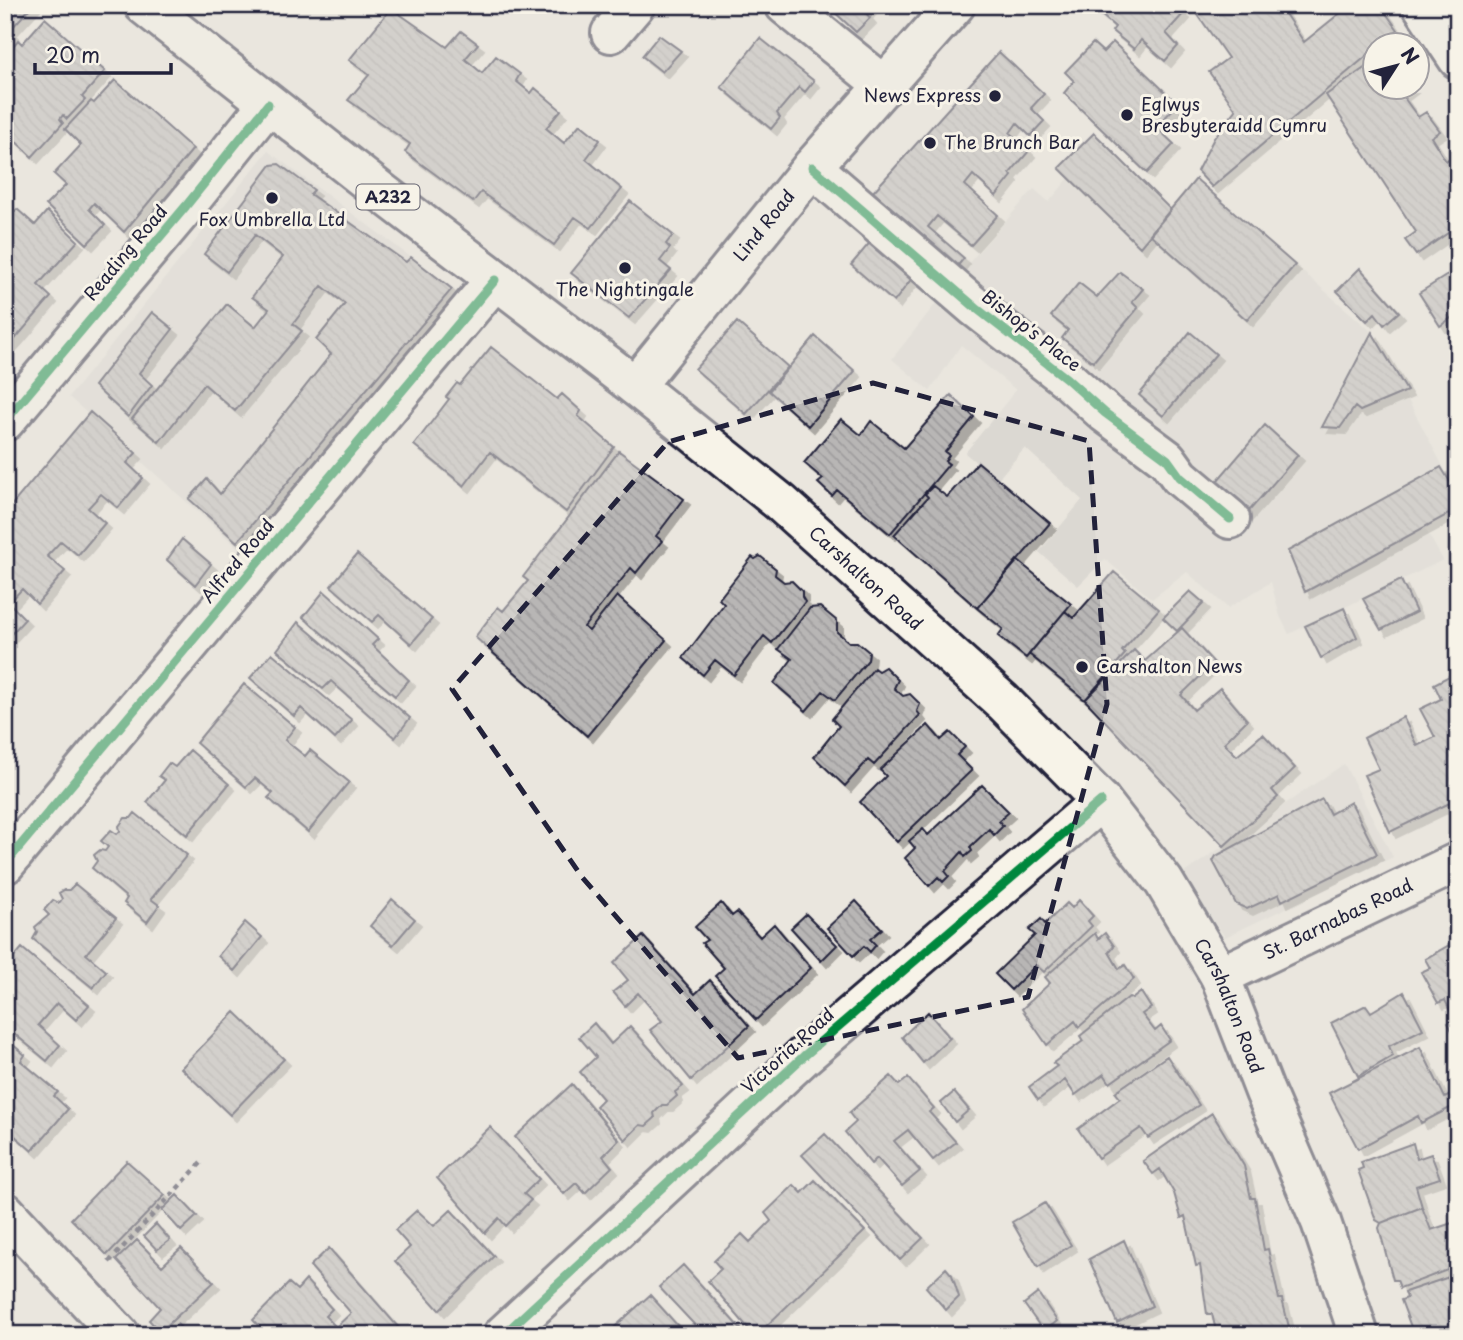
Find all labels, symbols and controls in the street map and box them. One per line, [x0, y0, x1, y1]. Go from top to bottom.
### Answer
scale bar [35, 32, 172, 76]
north arrow [1362, 32, 1432, 102]
text: 20 m [46, 38, 100, 70]
text: N [1395, 41, 1426, 70]
place label: News Express [864, 81, 981, 108]
marker: News Express [987, 88, 1003, 104]
place label: Eglwys Bresbyteraidd Cymru [1141, 90, 1327, 138]
marker: Eglwys Bresbyteraidd Cymru [1119, 107, 1135, 123]
place label: The Brunch Bar [944, 128, 1080, 155]
marker: The Brunch Bar [922, 135, 938, 151]
street label: Lind Road [726, 183, 801, 267]
road number: A232 [356, 184, 420, 210]
marker: Fox Umbrella Ltd [264, 190, 280, 206]
street label: Reading Road [77, 198, 173, 306]
place label: Fox Umbrella Ltd [199, 205, 345, 232]
marker: The Nightingale [617, 260, 633, 276]
place label: The Nightingale [556, 275, 694, 302]
street label: Bishop's Place [976, 282, 1087, 377]
street label: Alfred Road [194, 512, 280, 608]
street label: Carshalton Road [803, 519, 930, 636]
place label: Carshalton News [1096, 652, 1242, 679]
marker: Carshalton News [1074, 659, 1090, 675]
street label: St. Barnabas Road [1258, 871, 1417, 965]
street label: Carshalton Road [1188, 932, 1271, 1077]
street label: Victoria Road [734, 1001, 840, 1099]

